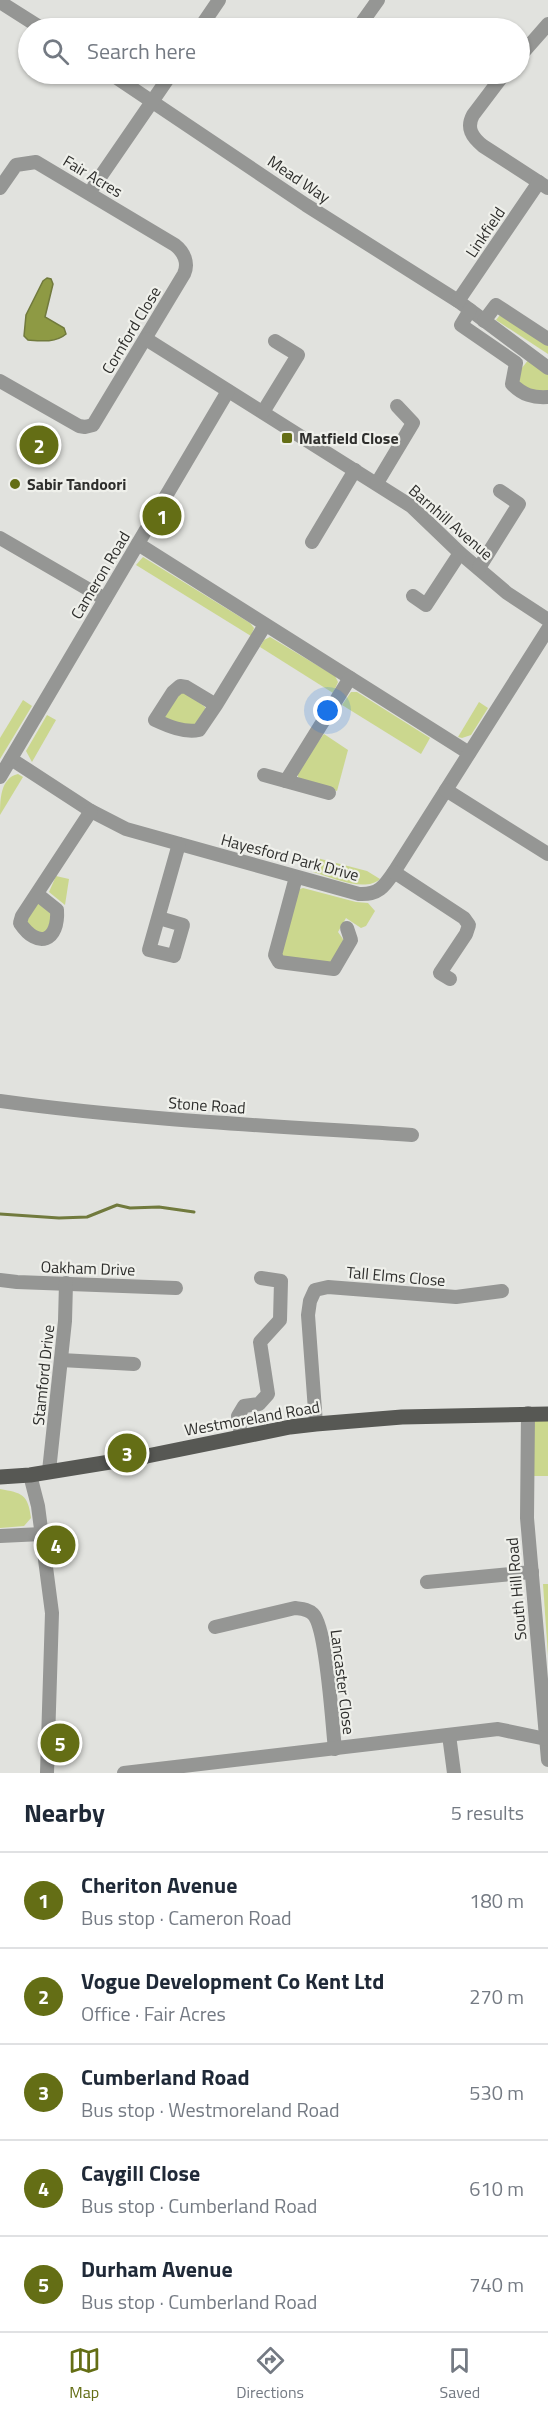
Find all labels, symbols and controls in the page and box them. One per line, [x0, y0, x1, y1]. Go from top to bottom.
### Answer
search box [18, 18, 530, 84]
text: Search here [87, 34, 196, 68]
icon: search [39, 35, 72, 68]
street label: Fair Acres [59, 149, 127, 203]
street label: Mead Way [263, 149, 335, 209]
street label: Linkfield [459, 202, 511, 262]
street label: Cornford Close [95, 282, 167, 378]
pin: 2 [20, 422, 58, 468]
place label: Matfield Close [299, 426, 399, 450]
marker: Matfield Close [280, 431, 294, 445]
place label: Sabir Tandoori [27, 472, 126, 496]
marker: Sabir Tandoori [8, 477, 22, 491]
street label: Barnhill Avenue [403, 478, 499, 566]
pin: 1 [142, 494, 182, 538]
street label: Cameron Road [64, 526, 136, 624]
your location [313, 696, 342, 725]
street label: Hayesford Park Drive [218, 827, 362, 887]
street label: Stone Road [168, 1090, 246, 1120]
street label: Oakham Drive [40, 1254, 136, 1282]
street label: Tall Elms Close [346, 1260, 446, 1292]
street label: Stamford Drive [26, 1323, 60, 1427]
street label: Westmoreland Road [182, 1394, 322, 1442]
pin: 3 [108, 1430, 146, 1476]
pin: 4 [36, 1522, 76, 1568]
street label: South Hill Road [500, 1537, 532, 1641]
street label: Lancaster Close [325, 1628, 361, 1736]
pin: 5 [40, 1720, 80, 1766]
text: Nearby [24, 1793, 105, 1832]
text: 5 results [451, 1797, 524, 1828]
text: Cheriton Avenue [81, 1868, 237, 1902]
text: 1 [38, 1885, 49, 1916]
text: 180 m [469, 1885, 524, 1916]
text: Bus stop · Cameron Road [81, 1902, 292, 1933]
text: Vogue Development Co Kent Ltd [81, 1964, 384, 1998]
text: 2 [38, 1981, 49, 2012]
text: 270 m [469, 1981, 524, 2012]
text: Office · Fair Acres [81, 1998, 226, 2029]
text: Cumberland Road [81, 2060, 250, 2094]
text: 3 [38, 2077, 49, 2108]
text: 530 m [469, 2077, 524, 2108]
text: Bus stop · Westmoreland Road [81, 2094, 340, 2125]
text: Caygill Close [81, 2156, 200, 2190]
text: 4 [38, 2173, 49, 2204]
text: 610 m [469, 2173, 524, 2204]
text: Bus stop · Cumberland Road [81, 2190, 317, 2221]
text: Durham Avenue [81, 2252, 233, 2286]
text: 5 [38, 2269, 49, 2300]
text: 740 m [469, 2269, 524, 2300]
text: Bus stop · Cumberland Road [81, 2286, 317, 2317]
tab: Map [68, 2344, 101, 2404]
tab: Directions [236, 2344, 304, 2404]
tab: Saved [440, 2344, 480, 2404]

